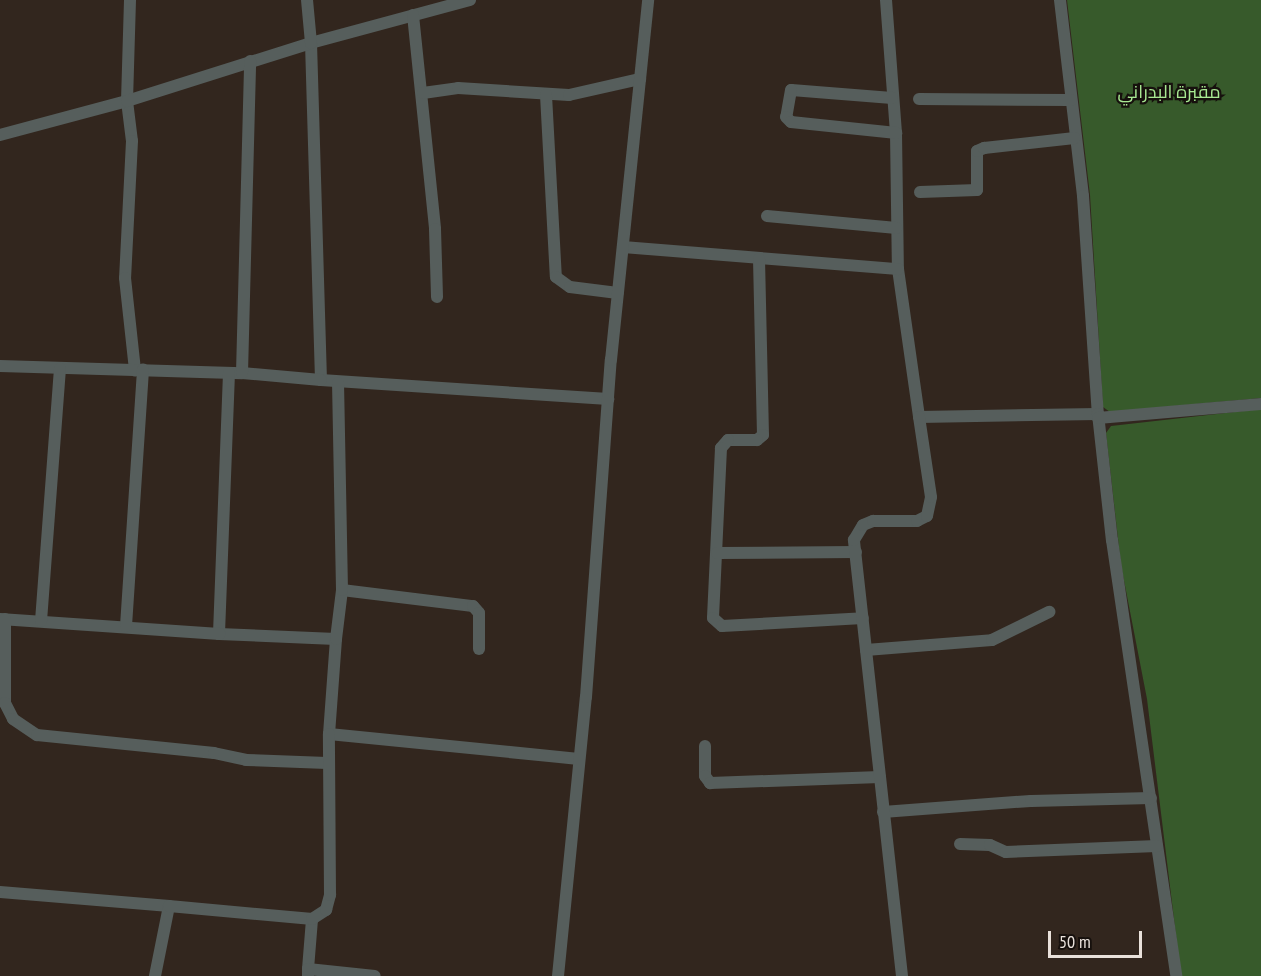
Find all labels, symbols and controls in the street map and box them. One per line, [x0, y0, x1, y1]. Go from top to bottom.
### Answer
park label: مقبرة البدراني [1117, 81, 1221, 103]
scale bar [1051, 919, 1146, 957]
text: 50 m [1059, 930, 1091, 953]

